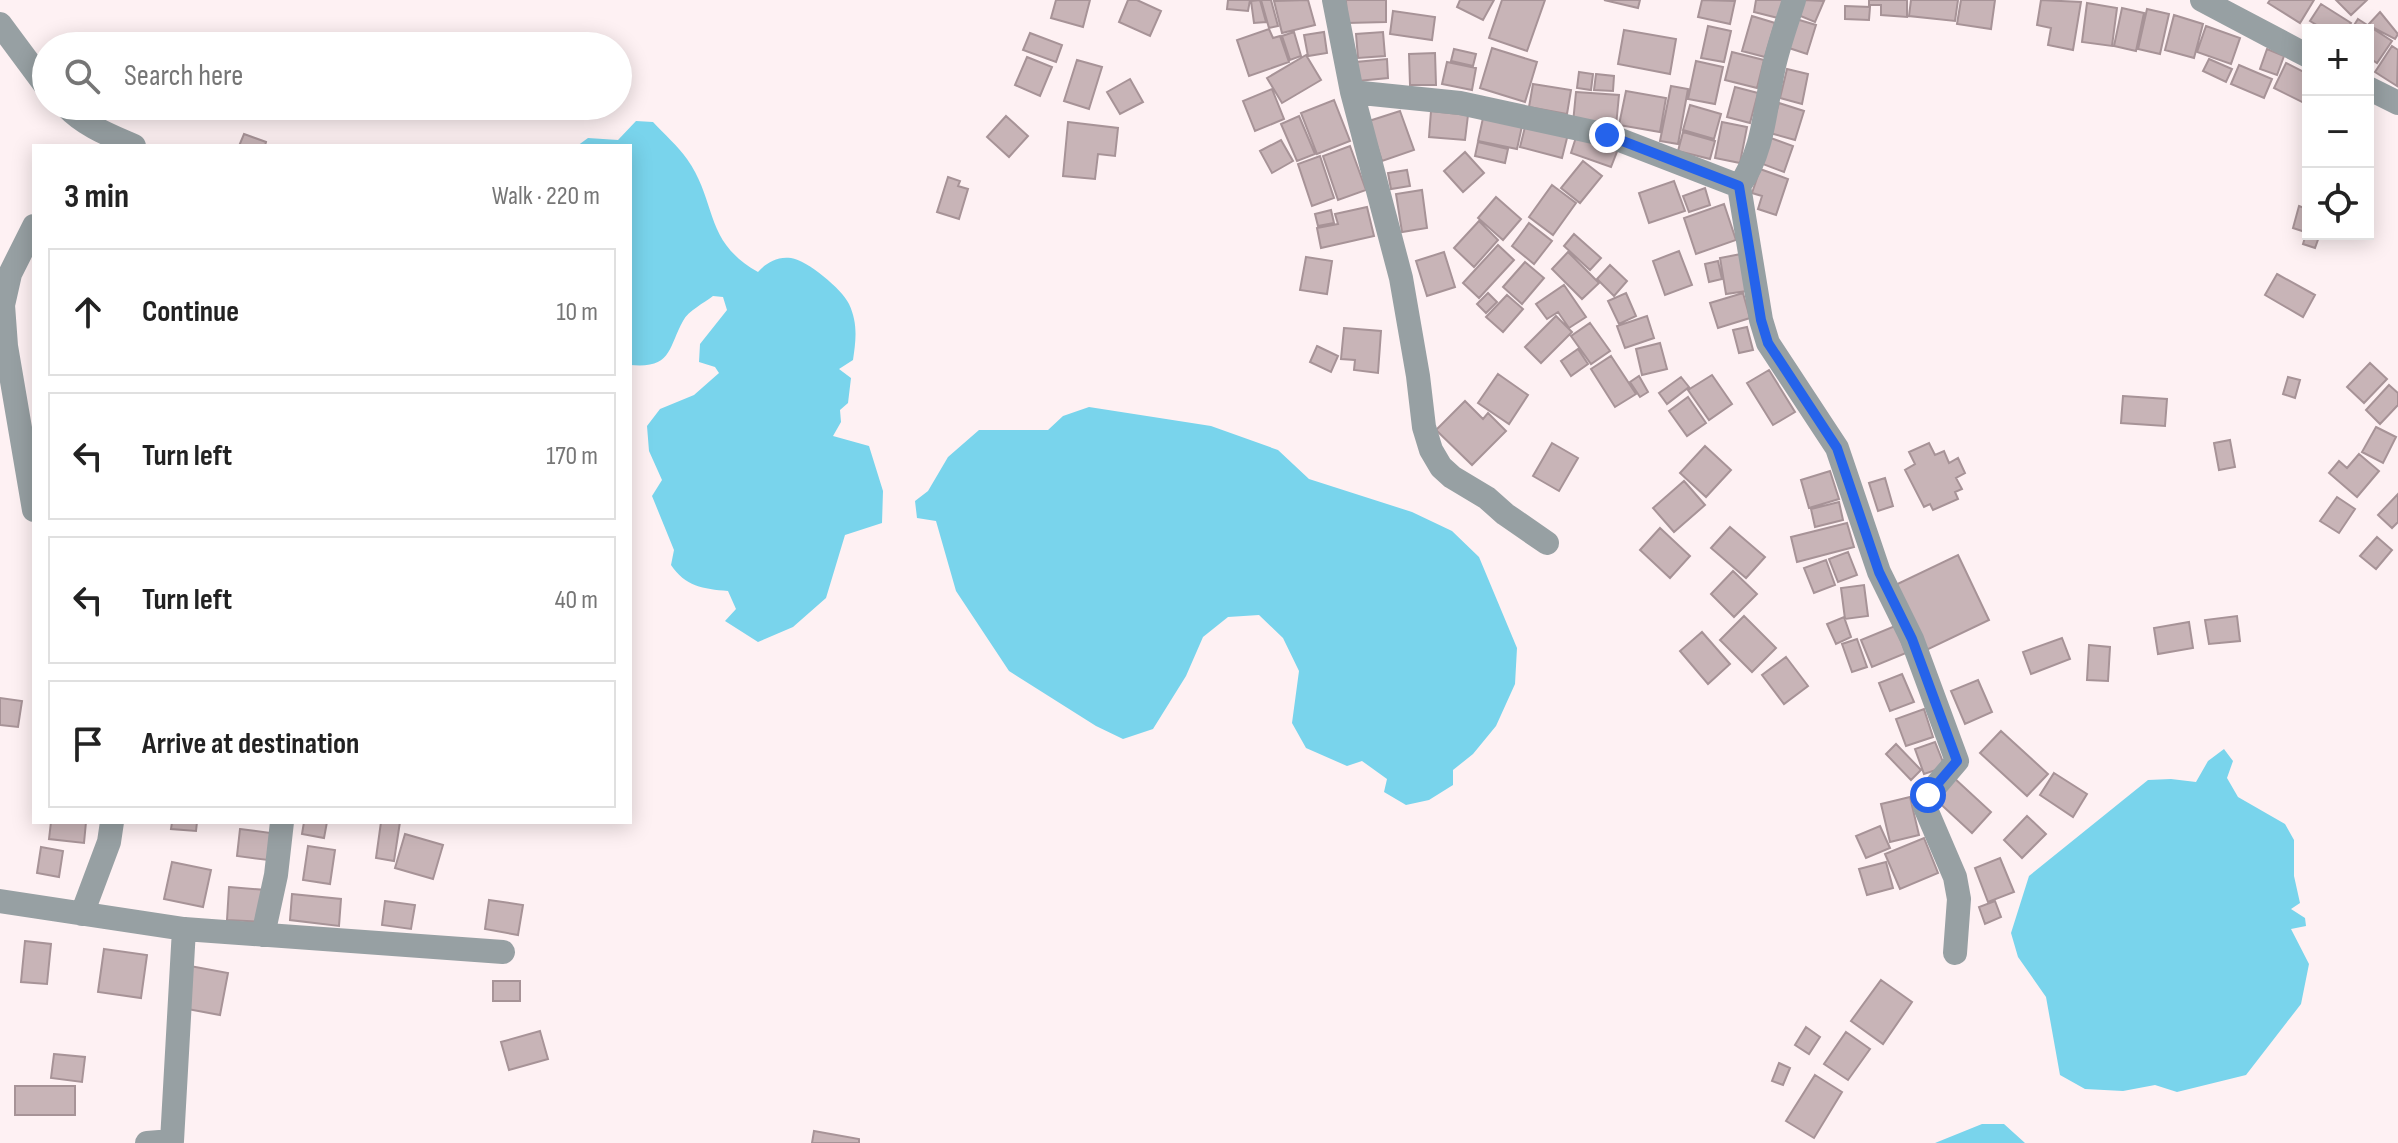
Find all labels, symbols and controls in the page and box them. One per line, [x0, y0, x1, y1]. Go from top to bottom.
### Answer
map controls [2302, 24, 2374, 240]
button: + [2302, 24, 2374, 96]
search box [32, 32, 632, 120]
icon: search [60, 54, 104, 98]
text: Search here [124, 58, 243, 94]
button: − [2302, 96, 2374, 168]
route end [1589, 117, 1625, 153]
button: locate [2302, 168, 2374, 240]
text: 3 min [64, 176, 129, 217]
text: Walk · 220 m [492, 181, 600, 212]
icon: ahead [66, 290, 110, 334]
text: Continue [142, 294, 239, 330]
text: 10 m [556, 297, 598, 328]
icon: left [66, 434, 110, 478]
text: Turn left [142, 438, 232, 474]
text: 170 m [546, 441, 598, 472]
icon: left [66, 578, 110, 622]
text: Turn left [142, 582, 232, 618]
text: 40 m [555, 585, 598, 616]
icon: arrive [66, 722, 110, 766]
text: Arrive at destination [142, 726, 359, 762]
route start [1910, 777, 1946, 813]

